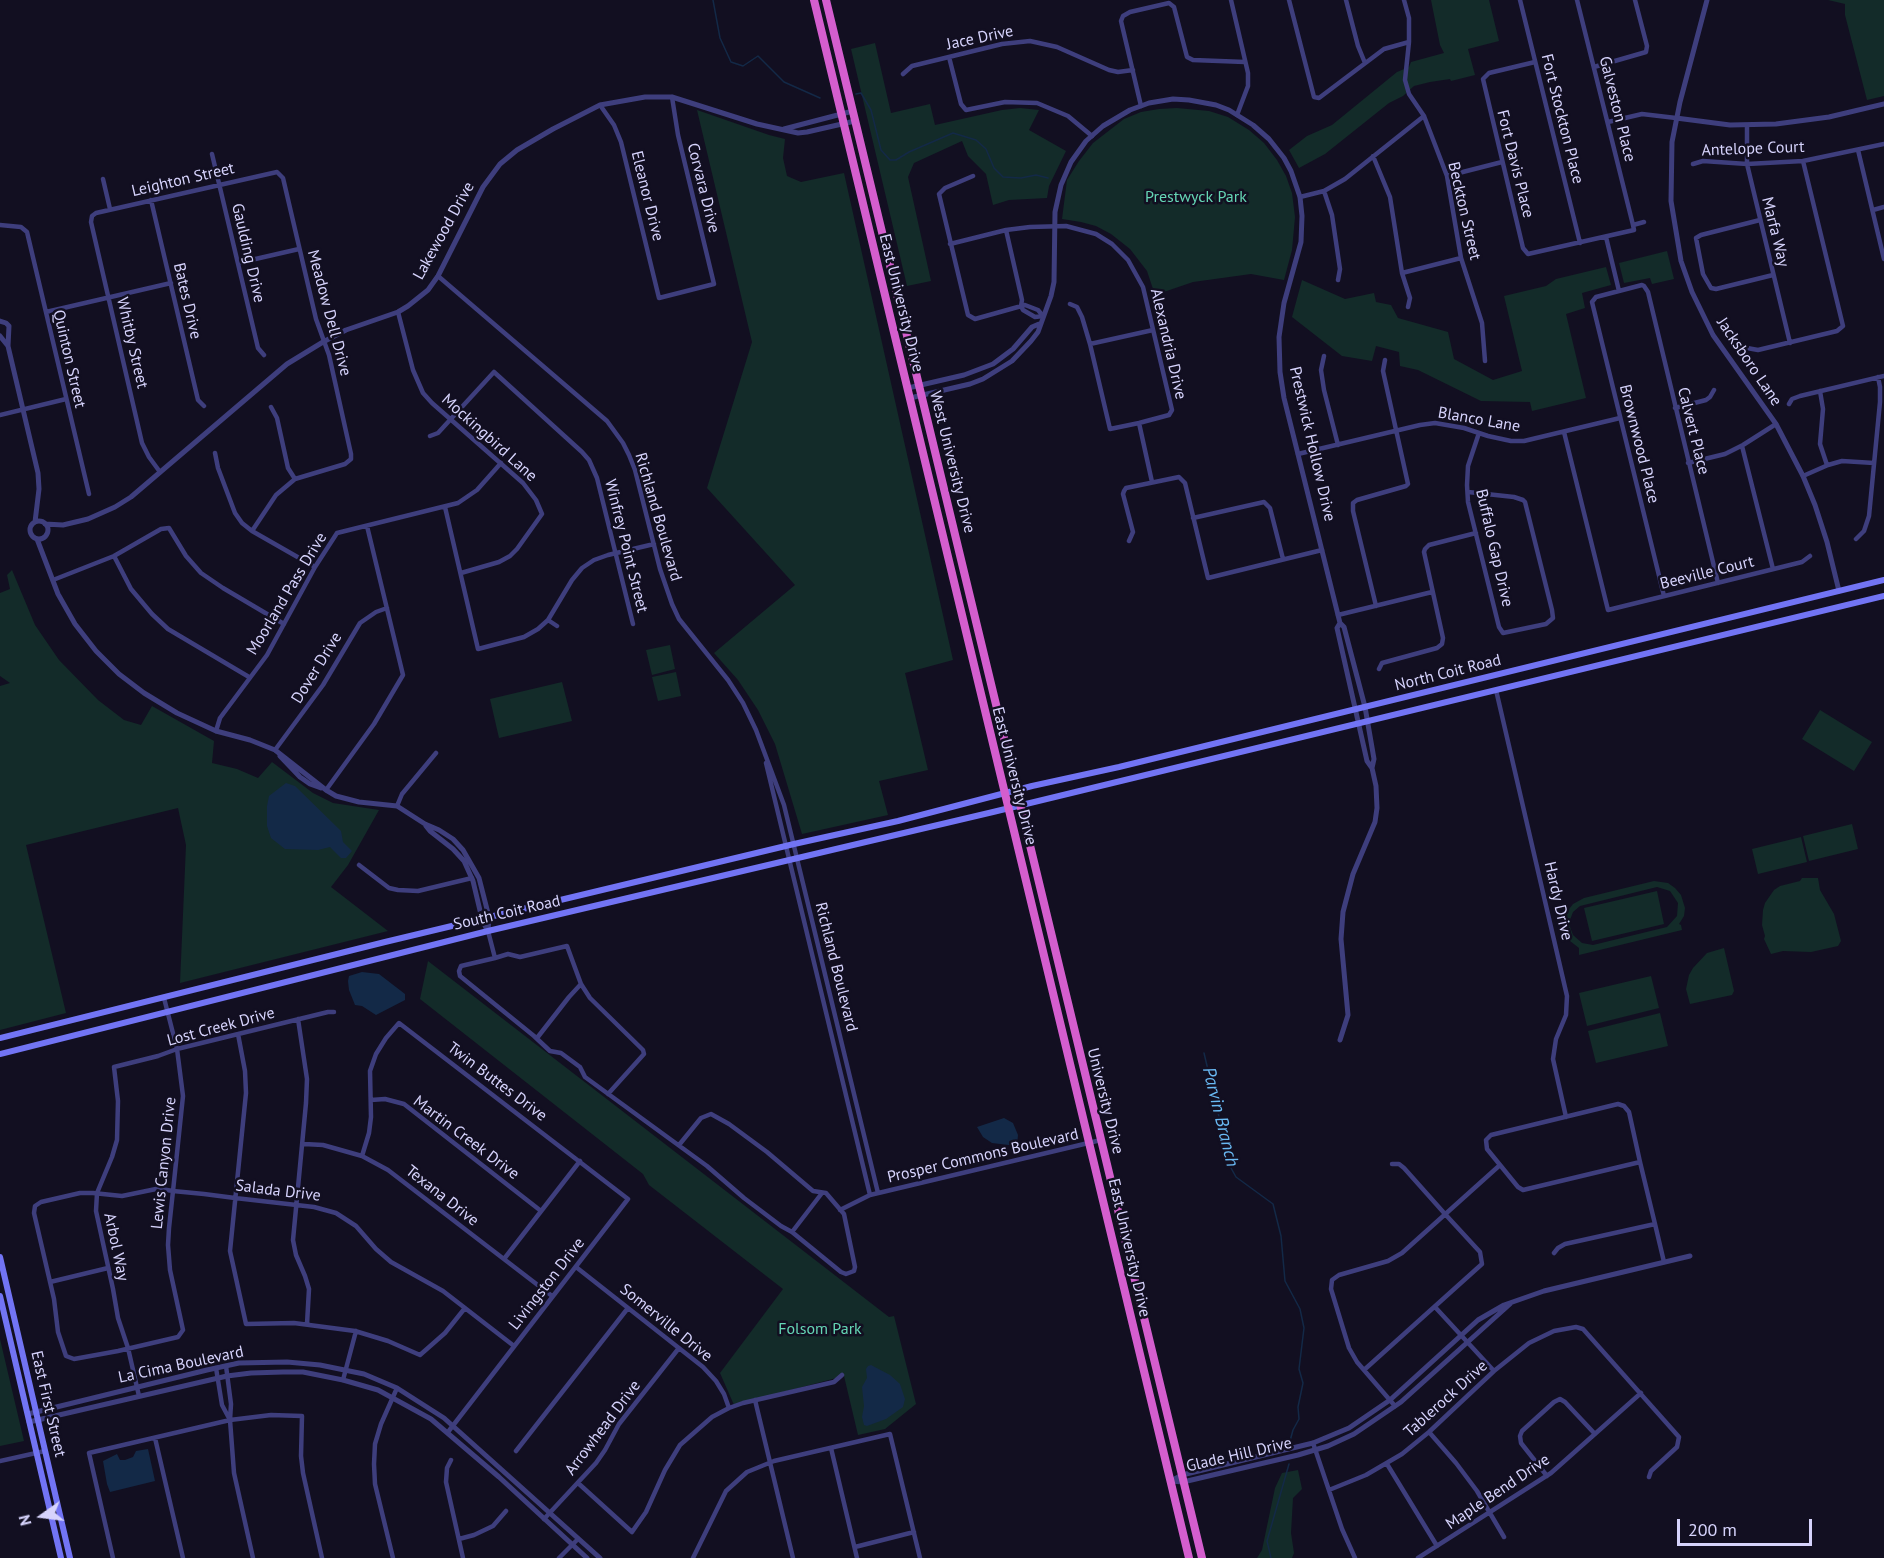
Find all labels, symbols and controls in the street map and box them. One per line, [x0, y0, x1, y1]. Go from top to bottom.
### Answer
street label: Jace Drive [945, 22, 1015, 54]
street label: Fort Stockton Place [1537, 52, 1587, 186]
street label: Galveston Place [1595, 54, 1639, 164]
street label: Fort Davis Place [1492, 108, 1538, 220]
street label: Antelope Court [1701, 138, 1805, 160]
street label: Corvara Drive [683, 141, 723, 235]
street label: Eleanor Drive [627, 149, 667, 243]
street label: Leighton Street [130, 159, 236, 201]
street label: Beckton Street [1443, 160, 1485, 262]
street label: Lakewood Drive [409, 179, 479, 283]
park label: Prestwyck Park [1145, 187, 1247, 207]
street label: Marfa Way [1757, 195, 1793, 269]
street label: Gaulding Drive [227, 201, 269, 305]
street label: East University Drive [875, 232, 927, 374]
street label: Meadow Dell Drive [303, 248, 355, 378]
street label: Bates Drive [169, 261, 205, 341]
street label: Alexandria Drive [1146, 287, 1190, 401]
street label: Whitby Street [112, 296, 152, 390]
street label: Quinton Street [48, 308, 90, 410]
street label: Jacksboro Lane [1712, 314, 1786, 410]
street label: Prestwick Hollow Drive [1285, 365, 1339, 523]
street label: Brownwood Place [1615, 383, 1663, 505]
street label: Calvert Place [1673, 385, 1713, 477]
street label: West University Drive [925, 389, 979, 535]
street label: Mockingbird Lane [437, 390, 541, 486]
street label: Blanco Lane [1436, 403, 1522, 437]
street label: Richland Boulevard [630, 451, 686, 583]
street label: Winfrey Point Street [600, 477, 652, 615]
street label: Buffalo Gap Drive [1471, 487, 1517, 609]
street label: Moorland Pass Drive [243, 529, 331, 659]
street label: Beeville Court [1658, 552, 1756, 594]
street label: Dover Drive [288, 629, 346, 707]
street label: North Coit Road [1393, 651, 1503, 695]
street label: East University Drive [988, 705, 1040, 847]
street label: Hardy Drive [1540, 860, 1576, 942]
street label: South Coit Road [452, 891, 562, 935]
street label: Richland Boulevard [811, 900, 861, 1034]
street label: Lost Creek Drive [165, 1003, 277, 1051]
street label: Twin Buttes Drive [443, 1038, 551, 1126]
street label: University Drive [1083, 1046, 1127, 1156]
water label: Parvin Branch [1197, 1065, 1243, 1169]
street label: Martin Creek Drive [409, 1092, 523, 1184]
street label: Lewis Canyon Drive [148, 1096, 180, 1230]
street label: Prosper Commons Boulevard [885, 1125, 1081, 1187]
street label: Texana Drive [402, 1161, 482, 1231]
street label: Salada Drive [234, 1176, 322, 1206]
street label: East University Drive [1104, 1177, 1154, 1319]
street label: Arbol Way [99, 1211, 133, 1283]
street label: Livingston Drive [505, 1234, 589, 1334]
street label: Somerville Drive [616, 1280, 716, 1366]
park label: Folsom Park [778, 1319, 862, 1339]
street label: La Cima Boulevard [117, 1342, 245, 1388]
street label: East First Street [26, 1349, 70, 1459]
street label: Tablerock Drive [1400, 1357, 1492, 1441]
street label: Arrowhead Drive [561, 1377, 645, 1479]
street label: Glade Hill Drive [1184, 1434, 1294, 1476]
street label: Maple Bend Drive [1442, 1450, 1554, 1534]
north arrow [12, 1486, 72, 1546]
scale bar [1680, 1507, 1815, 1545]
text: N [14, 1513, 36, 1528]
text: 200 m [1688, 1518, 1737, 1541]

